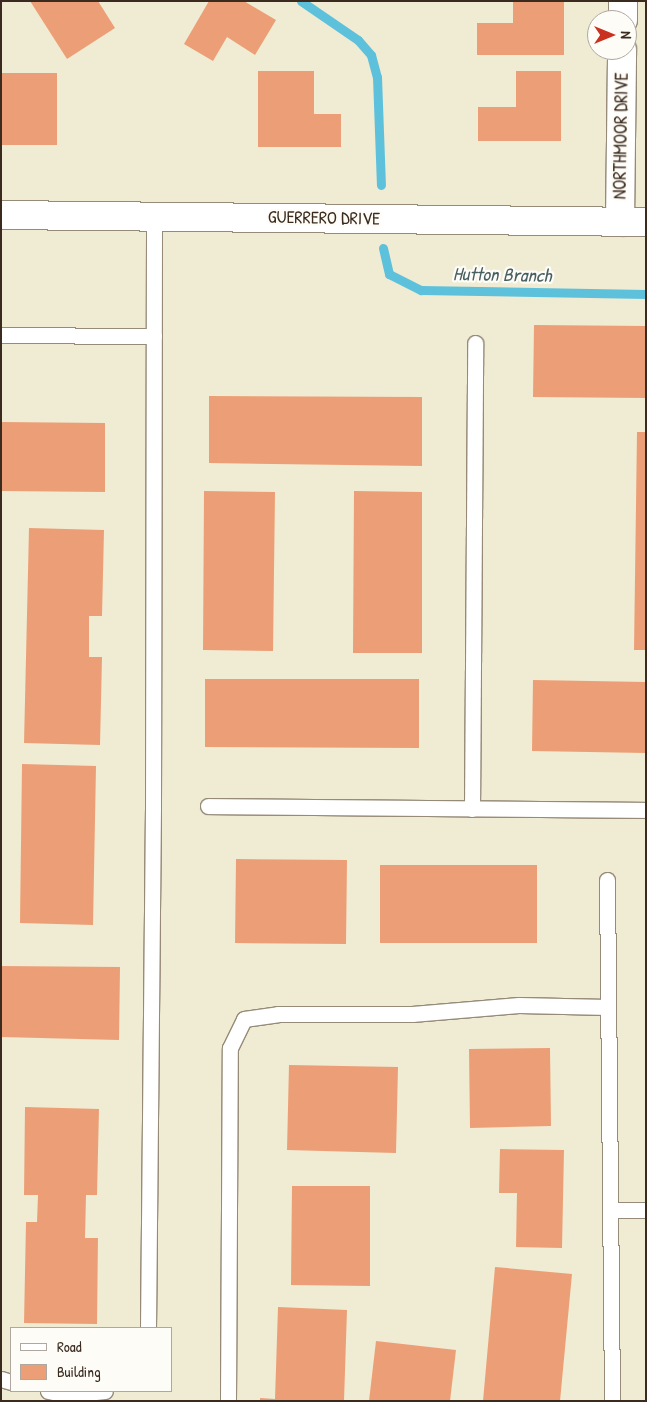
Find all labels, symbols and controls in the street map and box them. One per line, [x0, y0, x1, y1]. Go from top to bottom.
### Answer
north arrow [587, 10, 637, 60]
text: N [617, 31, 636, 39]
street label: NORTHMOOR DRIVE [609, 72, 633, 200]
street label: GUERRERO DRIVE [268, 206, 380, 230]
water label: Hutton Branch [453, 263, 551, 287]
legend [10, 1327, 172, 1392]
text: Road [57, 1336, 82, 1357]
text: Building [57, 1361, 101, 1382]

